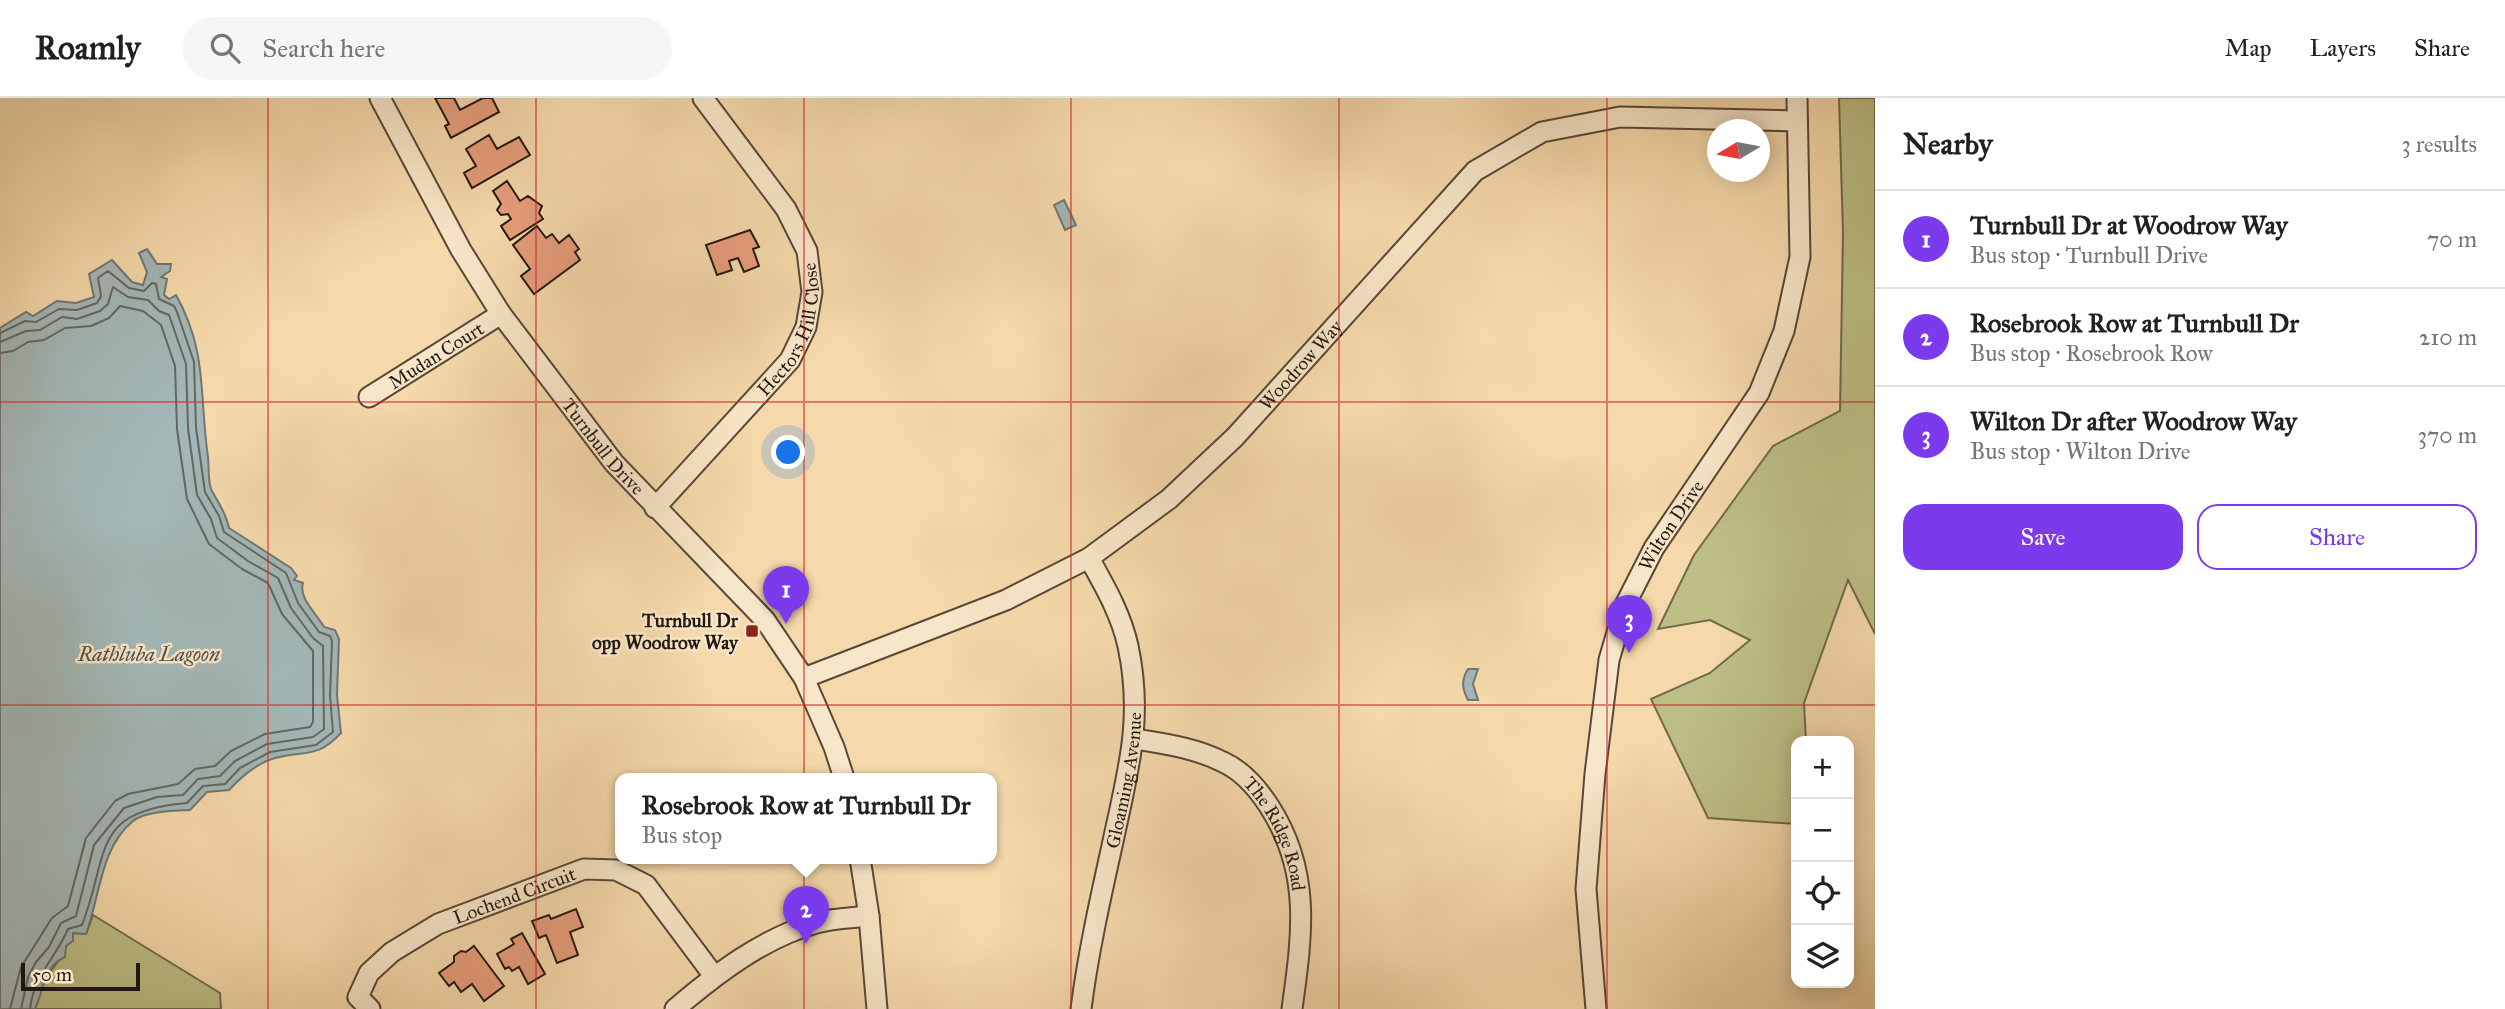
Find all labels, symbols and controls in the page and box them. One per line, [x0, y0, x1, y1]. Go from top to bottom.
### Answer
search box [182, 17, 672, 80]
text: Roamly [35, 28, 140, 68]
icon: search [206, 29, 244, 67]
text: Search here [262, 32, 385, 64]
text: Map [2225, 33, 2272, 63]
text: Layers [2310, 33, 2376, 63]
text: Share [2414, 33, 2470, 63]
north arrow [1707, 119, 1770, 182]
text: Nearby [1903, 126, 1993, 162]
text: 3 results [2401, 130, 2477, 158]
text: Turnbull Dr at Woodrow Way [1970, 209, 2288, 241]
text: 1 [1921, 225, 1931, 253]
text: 70 m [2427, 225, 2477, 253]
text: Bus stop · Turnbull Drive [1970, 241, 2208, 269]
street label: Hectors Hill Close [752, 261, 824, 401]
text: Rosebrook Row at Turnbull Dr [1970, 307, 2299, 339]
street label: Woodrow Way [1254, 314, 1348, 415]
street label: Mudan Court [384, 317, 488, 394]
text: 2 [1920, 323, 1932, 351]
text: 210 m [2419, 323, 2477, 351]
text: Bus stop · Rosebrook Row [1970, 339, 2213, 367]
street label: Turnbull Drive [557, 394, 649, 500]
text: Wilton Dr after Woodrow Way [1970, 405, 2297, 437]
text: 3 [1921, 421, 1931, 449]
text: 370 m [2418, 421, 2477, 449]
your location [771, 435, 805, 469]
text: Bus stop · Wilton Drive [1970, 437, 2190, 465]
street label: Wilton Drive [1634, 476, 1709, 574]
button: Save [1903, 504, 2183, 570]
button: Share [2197, 504, 2477, 570]
pin: 1 [763, 566, 809, 624]
pin: 3 [1606, 595, 1652, 653]
place label: Turnbull Dr opp Woodrow Way [592, 609, 739, 655]
marker: Turnbull Dr opp Woodrow Way [744, 623, 760, 639]
water label: Rathluba Lagoon [77, 641, 220, 667]
street label: Gloaming Avenue [1101, 712, 1146, 850]
map controls [1791, 736, 1854, 988]
button: + [1791, 736, 1854, 799]
street label: The Ridge Road [1239, 772, 1310, 893]
popup [615, 773, 997, 864]
text: Rosebrook Row at Turnbull Dr [642, 789, 970, 821]
button: − [1791, 799, 1854, 862]
text: Bus stop [642, 821, 722, 849]
street label: Lochend Circuit [450, 862, 579, 929]
button: locate [1791, 862, 1854, 925]
pin: 2 [783, 886, 829, 944]
button: layers [1791, 925, 1854, 988]
scale bar [21, 960, 140, 992]
text: 50 m [32, 963, 72, 986]

